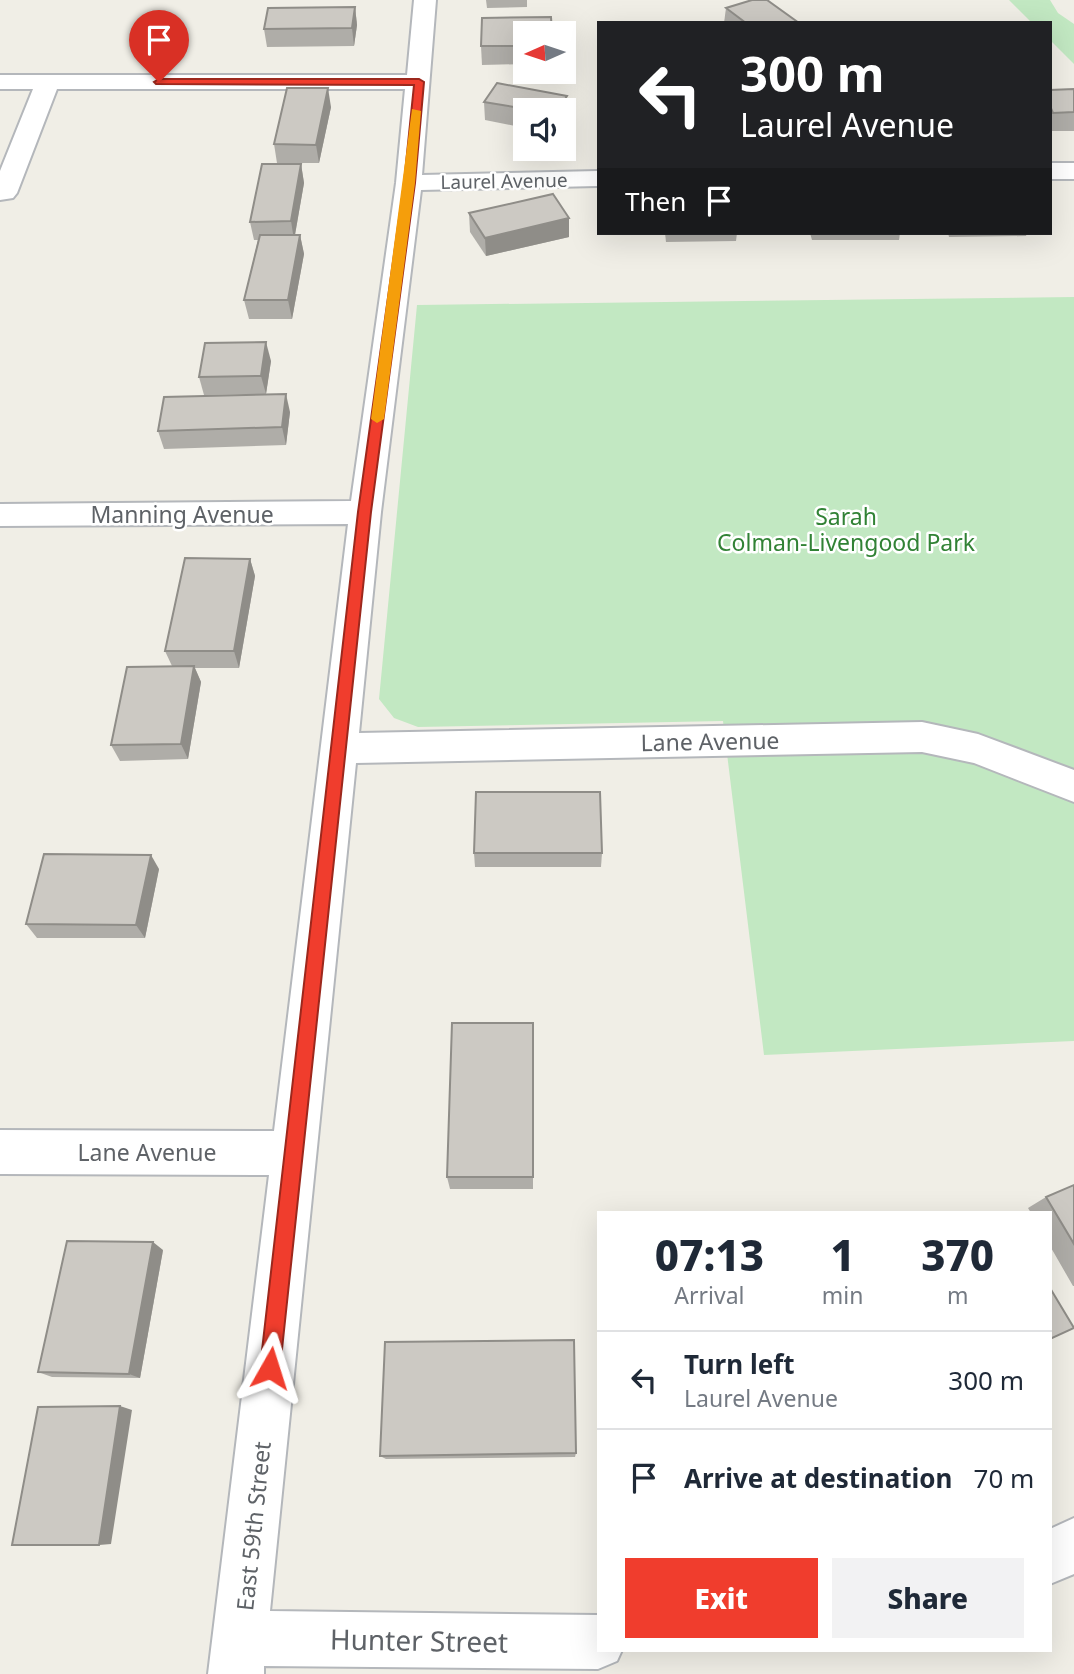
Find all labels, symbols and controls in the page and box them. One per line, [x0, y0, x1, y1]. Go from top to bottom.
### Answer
pin [129, 10, 189, 82]
icon: arrive [140, 21, 178, 59]
north arrow [513, 21, 576, 84]
map controls [513, 21, 576, 161]
text: 300 m [740, 40, 885, 106]
icon: left [625, 49, 716, 140]
button: sound [513, 98, 576, 161]
text: Laurel Avenue [740, 103, 954, 146]
street label: Laurel Avenue [440, 167, 568, 195]
icon: arrive [700, 182, 738, 220]
text: Then [625, 183, 686, 219]
street label: Manning Avenue [90, 498, 274, 530]
park label: Sarah Colman-Livengood Park [717, 500, 976, 558]
street label: Lane Avenue [640, 724, 780, 758]
street label: Lane Avenue [78, 1136, 216, 1168]
text: 07:13 [655, 1226, 764, 1283]
text: 1 [830, 1226, 855, 1283]
text: 370 [921, 1226, 994, 1283]
text: Arrival [674, 1279, 744, 1311]
text: min [822, 1279, 863, 1311]
text: m [947, 1279, 968, 1311]
position arrow [233, 1331, 307, 1405]
text: Turn left [684, 1346, 795, 1382]
icon: left [625, 1361, 663, 1399]
text: 300 m [948, 1362, 1024, 1398]
text: Laurel Avenue [684, 1382, 838, 1414]
street label: East 59th Street [228, 1440, 278, 1612]
icon: arrive [625, 1459, 663, 1497]
text: Arrive at destination [684, 1460, 953, 1496]
text: 70 m [974, 1460, 1034, 1496]
button: Exit [625, 1558, 818, 1638]
button: Share [832, 1558, 1024, 1638]
street label: Hunter Street [330, 1619, 508, 1661]

